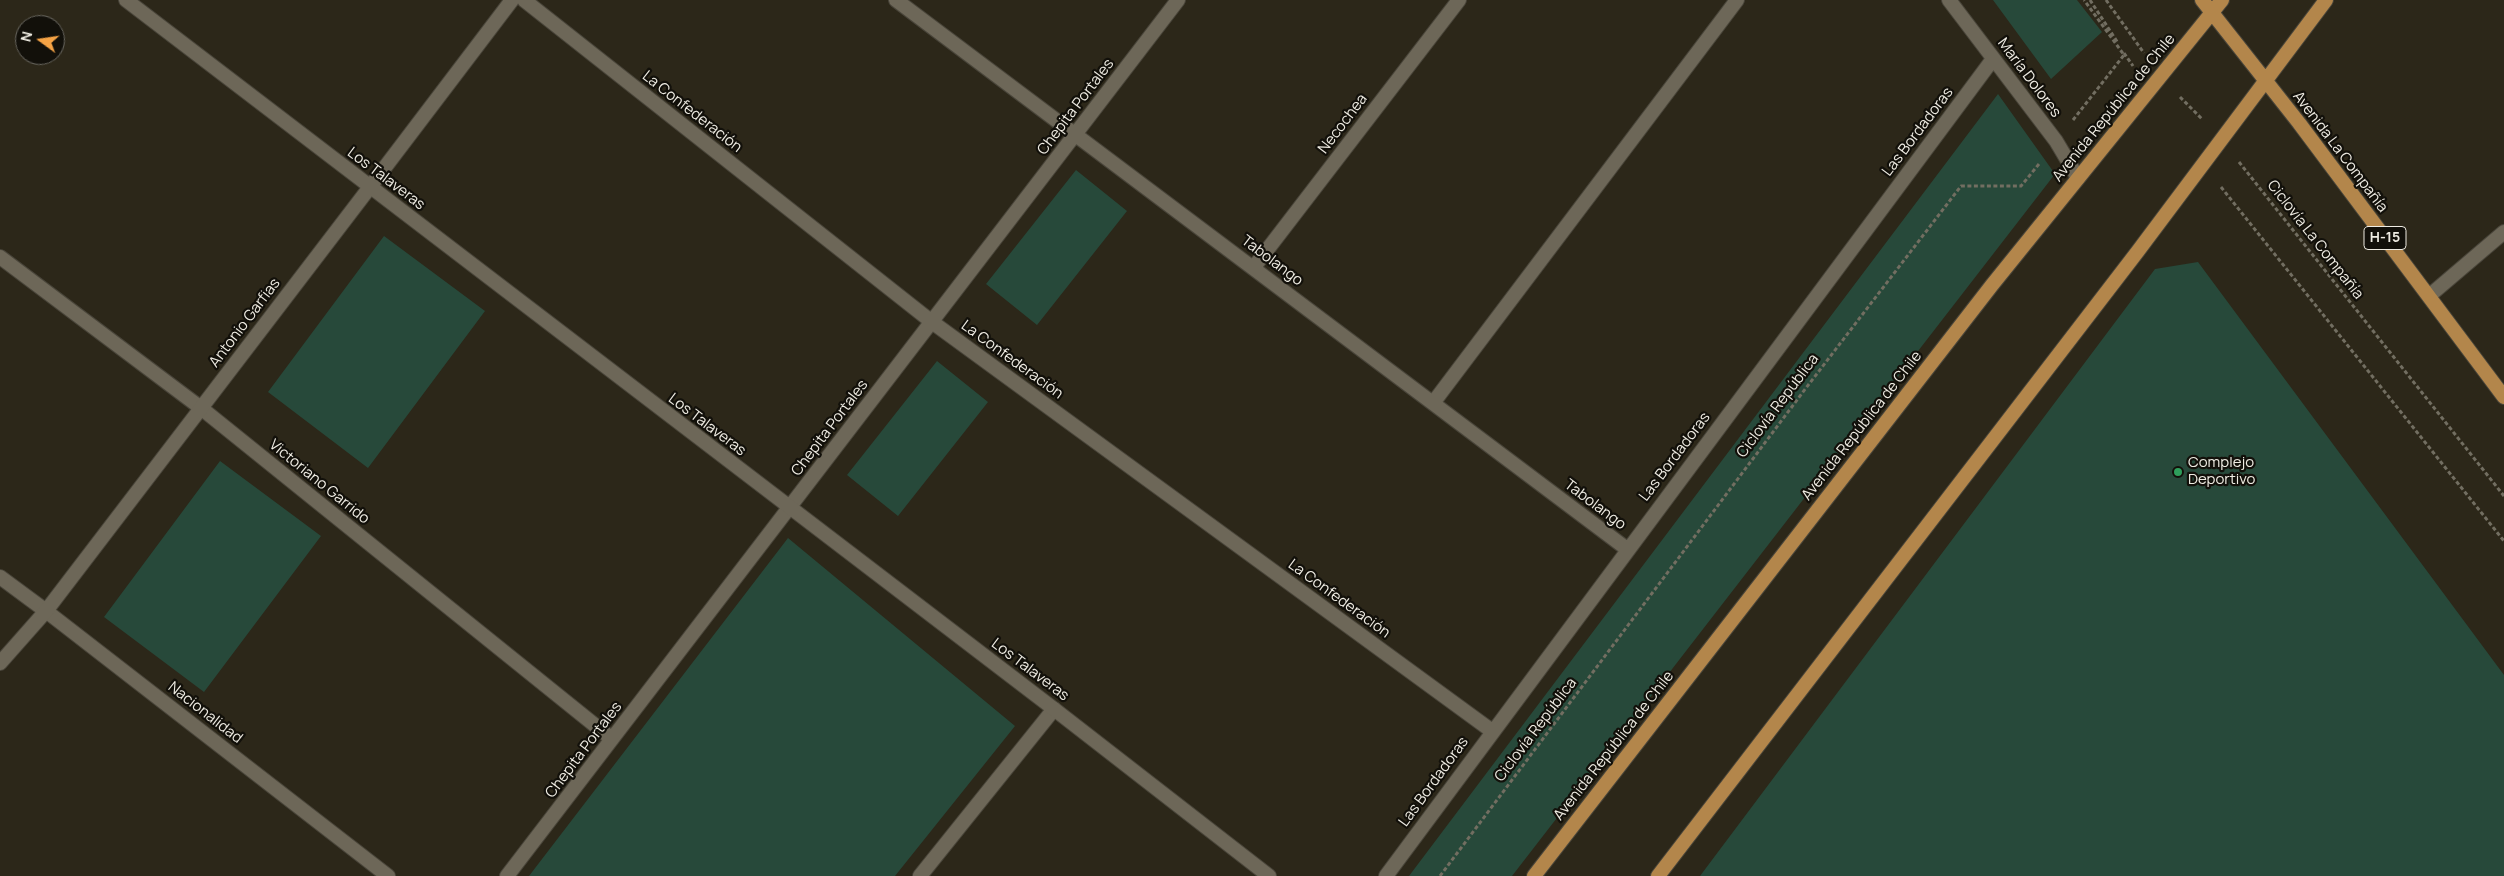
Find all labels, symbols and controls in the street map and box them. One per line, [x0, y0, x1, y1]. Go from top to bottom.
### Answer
north arrow [15, 15, 65, 65]
text: N [15, 29, 36, 44]
street label: Avenida República de Chile [2049, 31, 2179, 185]
street label: María Dolores [1993, 35, 2065, 121]
street label: Chepita Portales [1034, 55, 1118, 159]
street label: La Confederación [638, 67, 746, 157]
street label: Las Bordadoras [1879, 84, 1957, 180]
street label: Avenida La Compañía [2289, 88, 2391, 216]
street label: Necochea [1315, 91, 1371, 157]
street label: Los Talaveras [344, 144, 428, 214]
street label: Ciclovía La Compañía [2263, 177, 2367, 303]
road number: H-15 [2364, 227, 2406, 250]
street label: Tabolango [1238, 232, 1306, 290]
street label: Antonio Garfias [206, 275, 284, 371]
street label: La Confederación [957, 317, 1067, 403]
street label: Avenida República de Chile [1798, 348, 1926, 504]
street label: Ciclovía República [1733, 351, 1823, 461]
street label: Chepita Portales [788, 376, 872, 480]
street label: Los Talaveras [665, 390, 749, 460]
street label: Las Bordadoras [1636, 409, 1714, 505]
street label: Victoriano Garrido [265, 436, 373, 528]
place label: Complejo Deportivo [2188, 454, 2255, 489]
marker: Complejo Deportivo [2172, 466, 2184, 478]
street label: Tabolango [1561, 476, 1629, 534]
street label: La Confederación [1284, 556, 1394, 642]
street label: Los Talaveras [988, 635, 1072, 705]
street label: Avenida República de Chile [1550, 668, 1678, 824]
street label: Ciclovía República [1491, 675, 1581, 785]
street label: Nacionalidad [164, 678, 246, 748]
street label: Chepita Portales [542, 698, 626, 802]
street label: Las Bordadoras [1395, 734, 1473, 830]

